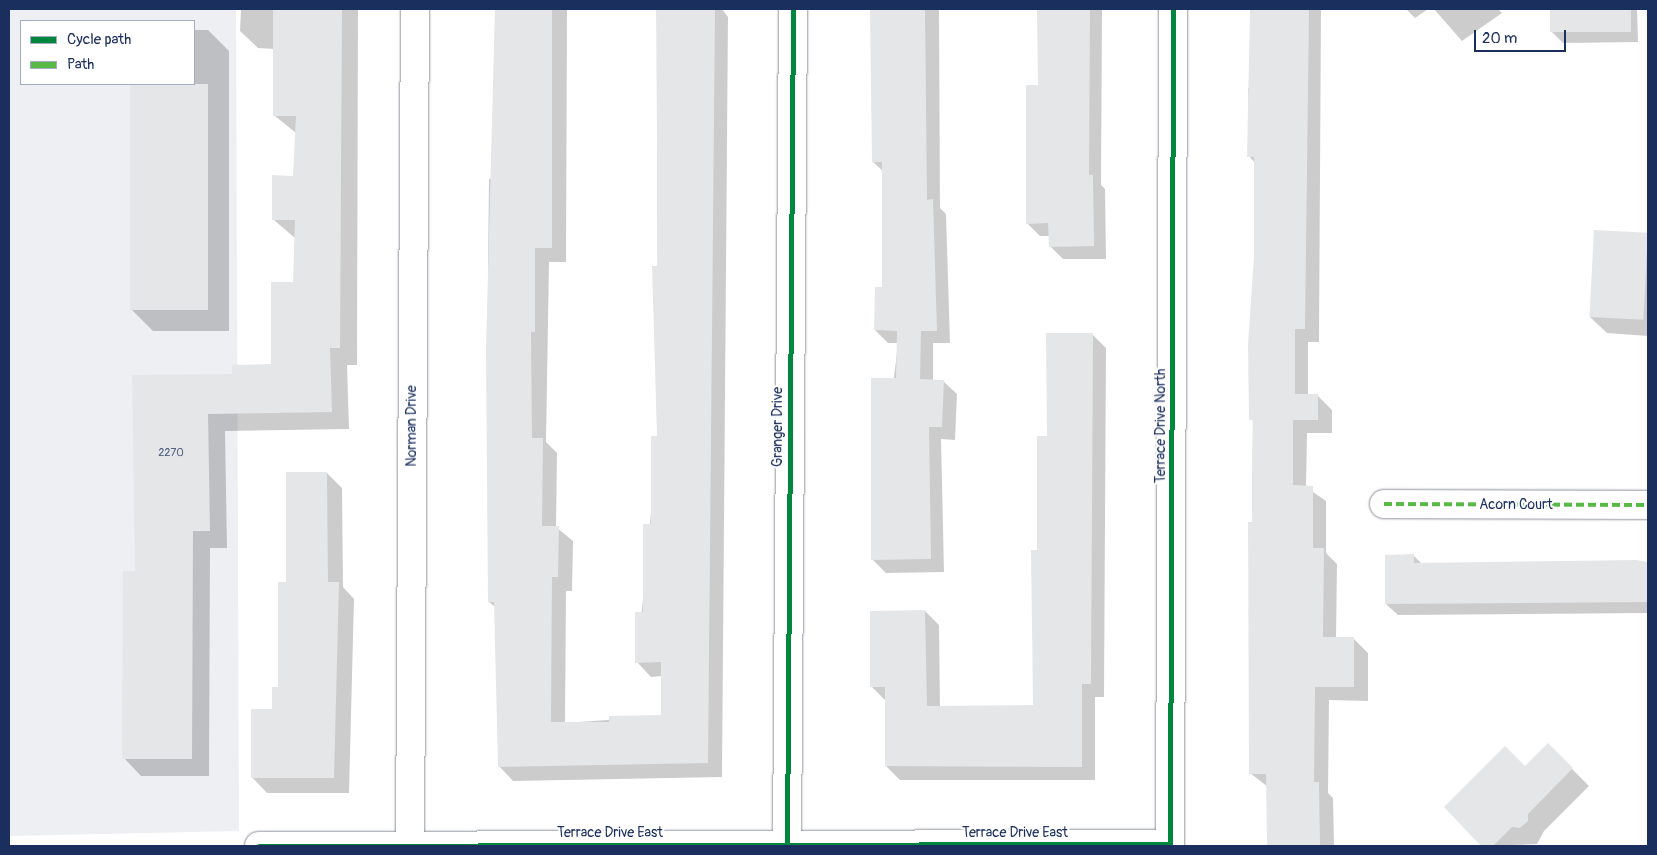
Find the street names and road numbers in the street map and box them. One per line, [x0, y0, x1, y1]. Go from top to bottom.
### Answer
street label: Terrace Drive North [1153, 369, 1169, 483]
street label: Norman Drive [404, 385, 420, 467]
street label: Granger Drive [770, 387, 786, 467]
street label: Acorn Court [1479, 497, 1553, 513]
street label: Terrace Drive East [557, 825, 663, 841]
street label: Terrace Drive East [962, 825, 1068, 841]

